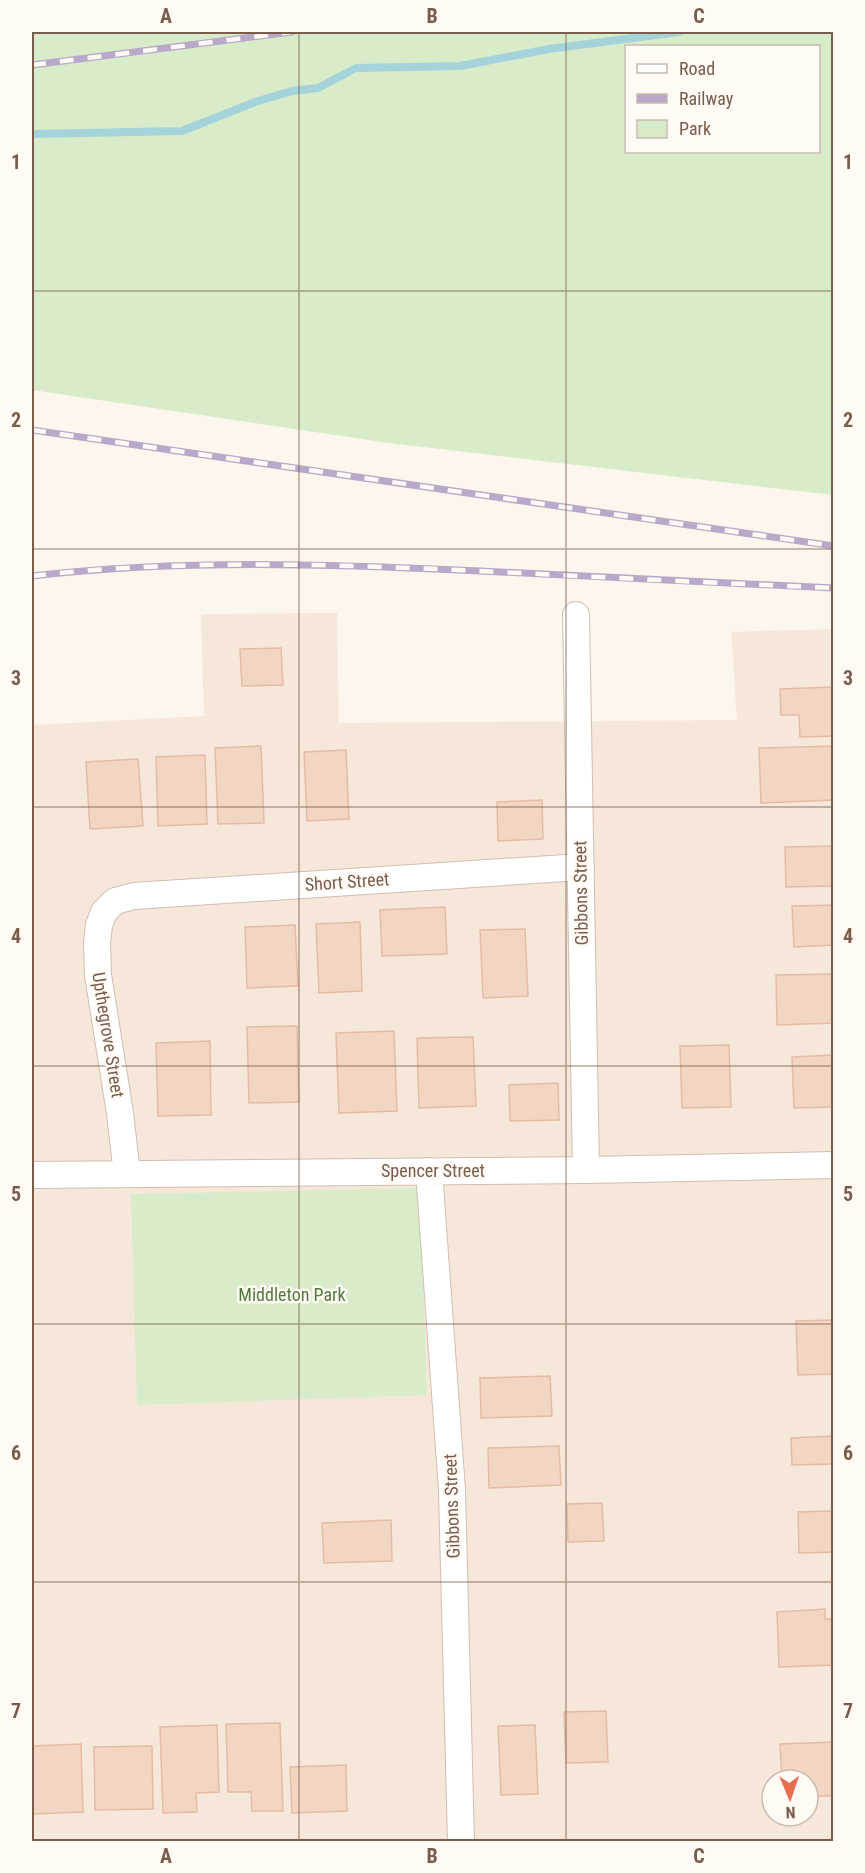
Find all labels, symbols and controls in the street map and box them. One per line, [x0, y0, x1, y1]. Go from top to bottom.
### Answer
text: A [160, 4, 172, 28]
text: B [426, 4, 438, 28]
text: C [693, 4, 705, 28]
legend [625, 45, 820, 153]
text: Road [679, 58, 715, 79]
text: Railway [679, 88, 734, 109]
text: Park [679, 118, 711, 139]
text: 1 [11, 150, 21, 174]
text: 1 [843, 150, 853, 174]
text: 2 [11, 408, 21, 432]
text: 2 [843, 408, 853, 432]
text: 3 [11, 666, 21, 690]
text: 3 [843, 666, 853, 690]
street label: Gibbons Street [569, 840, 592, 946]
street label: Short Street [304, 868, 390, 895]
text: 4 [11, 924, 21, 948]
text: 4 [843, 924, 853, 948]
street label: Upthegrove Street [88, 971, 129, 1099]
street label: Spencer Street [381, 1160, 485, 1181]
text: 5 [11, 1182, 21, 1206]
text: 5 [843, 1182, 853, 1206]
park label: Middleton Park [238, 1284, 346, 1305]
text: 6 [11, 1441, 21, 1465]
text: 6 [843, 1441, 853, 1465]
street label: Gibbons Street [439, 1453, 464, 1559]
text: 7 [11, 1699, 21, 1723]
text: 7 [843, 1699, 853, 1723]
north arrow [760, 1768, 820, 1828]
text: N [785, 1803, 796, 1822]
text: A [160, 1844, 172, 1868]
text: B [426, 1844, 438, 1868]
text: C [693, 1844, 705, 1868]

